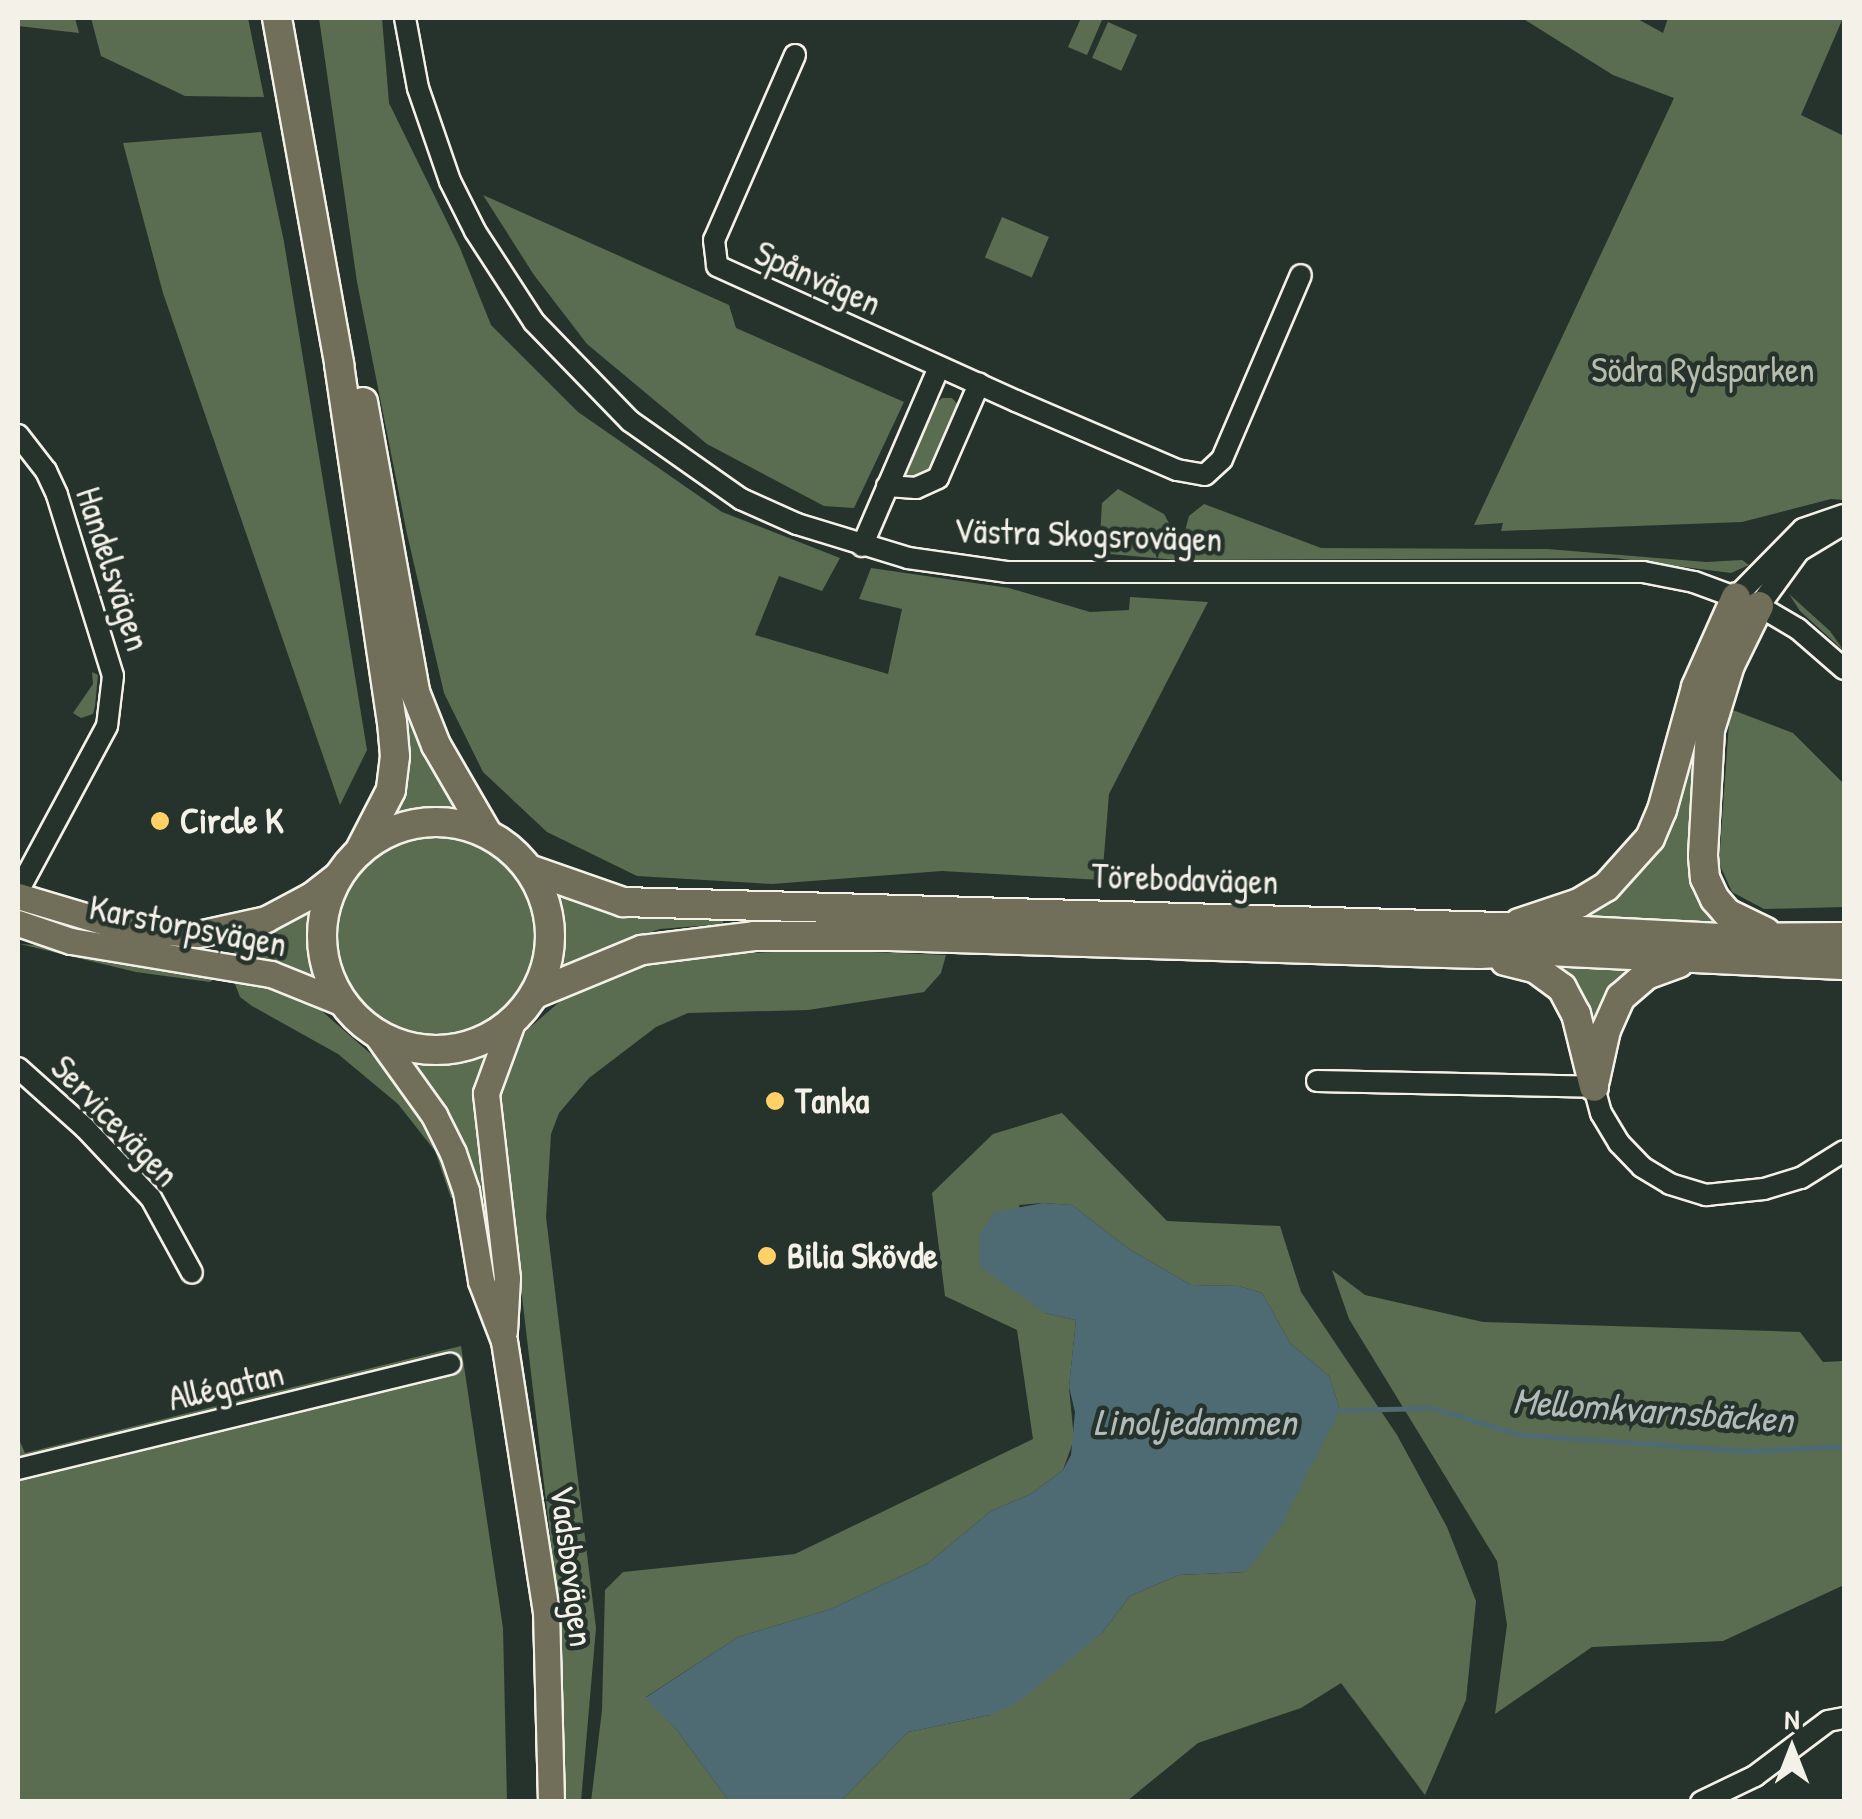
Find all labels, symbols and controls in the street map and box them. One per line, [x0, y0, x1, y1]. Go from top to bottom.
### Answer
street label: Spånvägen [748, 232, 888, 324]
park label: Södra Rydsparken [1591, 349, 1815, 391]
street label: Handelsvägen [67, 482, 159, 656]
street label: Västra Skogsrovägen [953, 509, 1223, 561]
place label: Circle K [180, 800, 284, 842]
marker: Circle K [149, 810, 171, 832]
street label: Törebodavägen [1091, 855, 1279, 903]
street label: Karstorpsvägen [86, 886, 290, 966]
street label: Servicevägen [42, 1047, 188, 1195]
place label: Tanka [795, 1080, 869, 1122]
marker: Tanka [764, 1090, 786, 1112]
place label: Bilia Skövde [787, 1235, 938, 1277]
marker: Bilia Skövde [756, 1245, 778, 1267]
street label: Allégatan [164, 1352, 288, 1420]
water label: Mellomkvarnsbäcken [1511, 1377, 1795, 1443]
water label: Linoljedammen [1094, 1399, 1296, 1445]
street label: Vadsbovägen [541, 1483, 603, 1649]
north arrow [1742, 1699, 1842, 1799]
text: N [1785, 1700, 1799, 1738]

